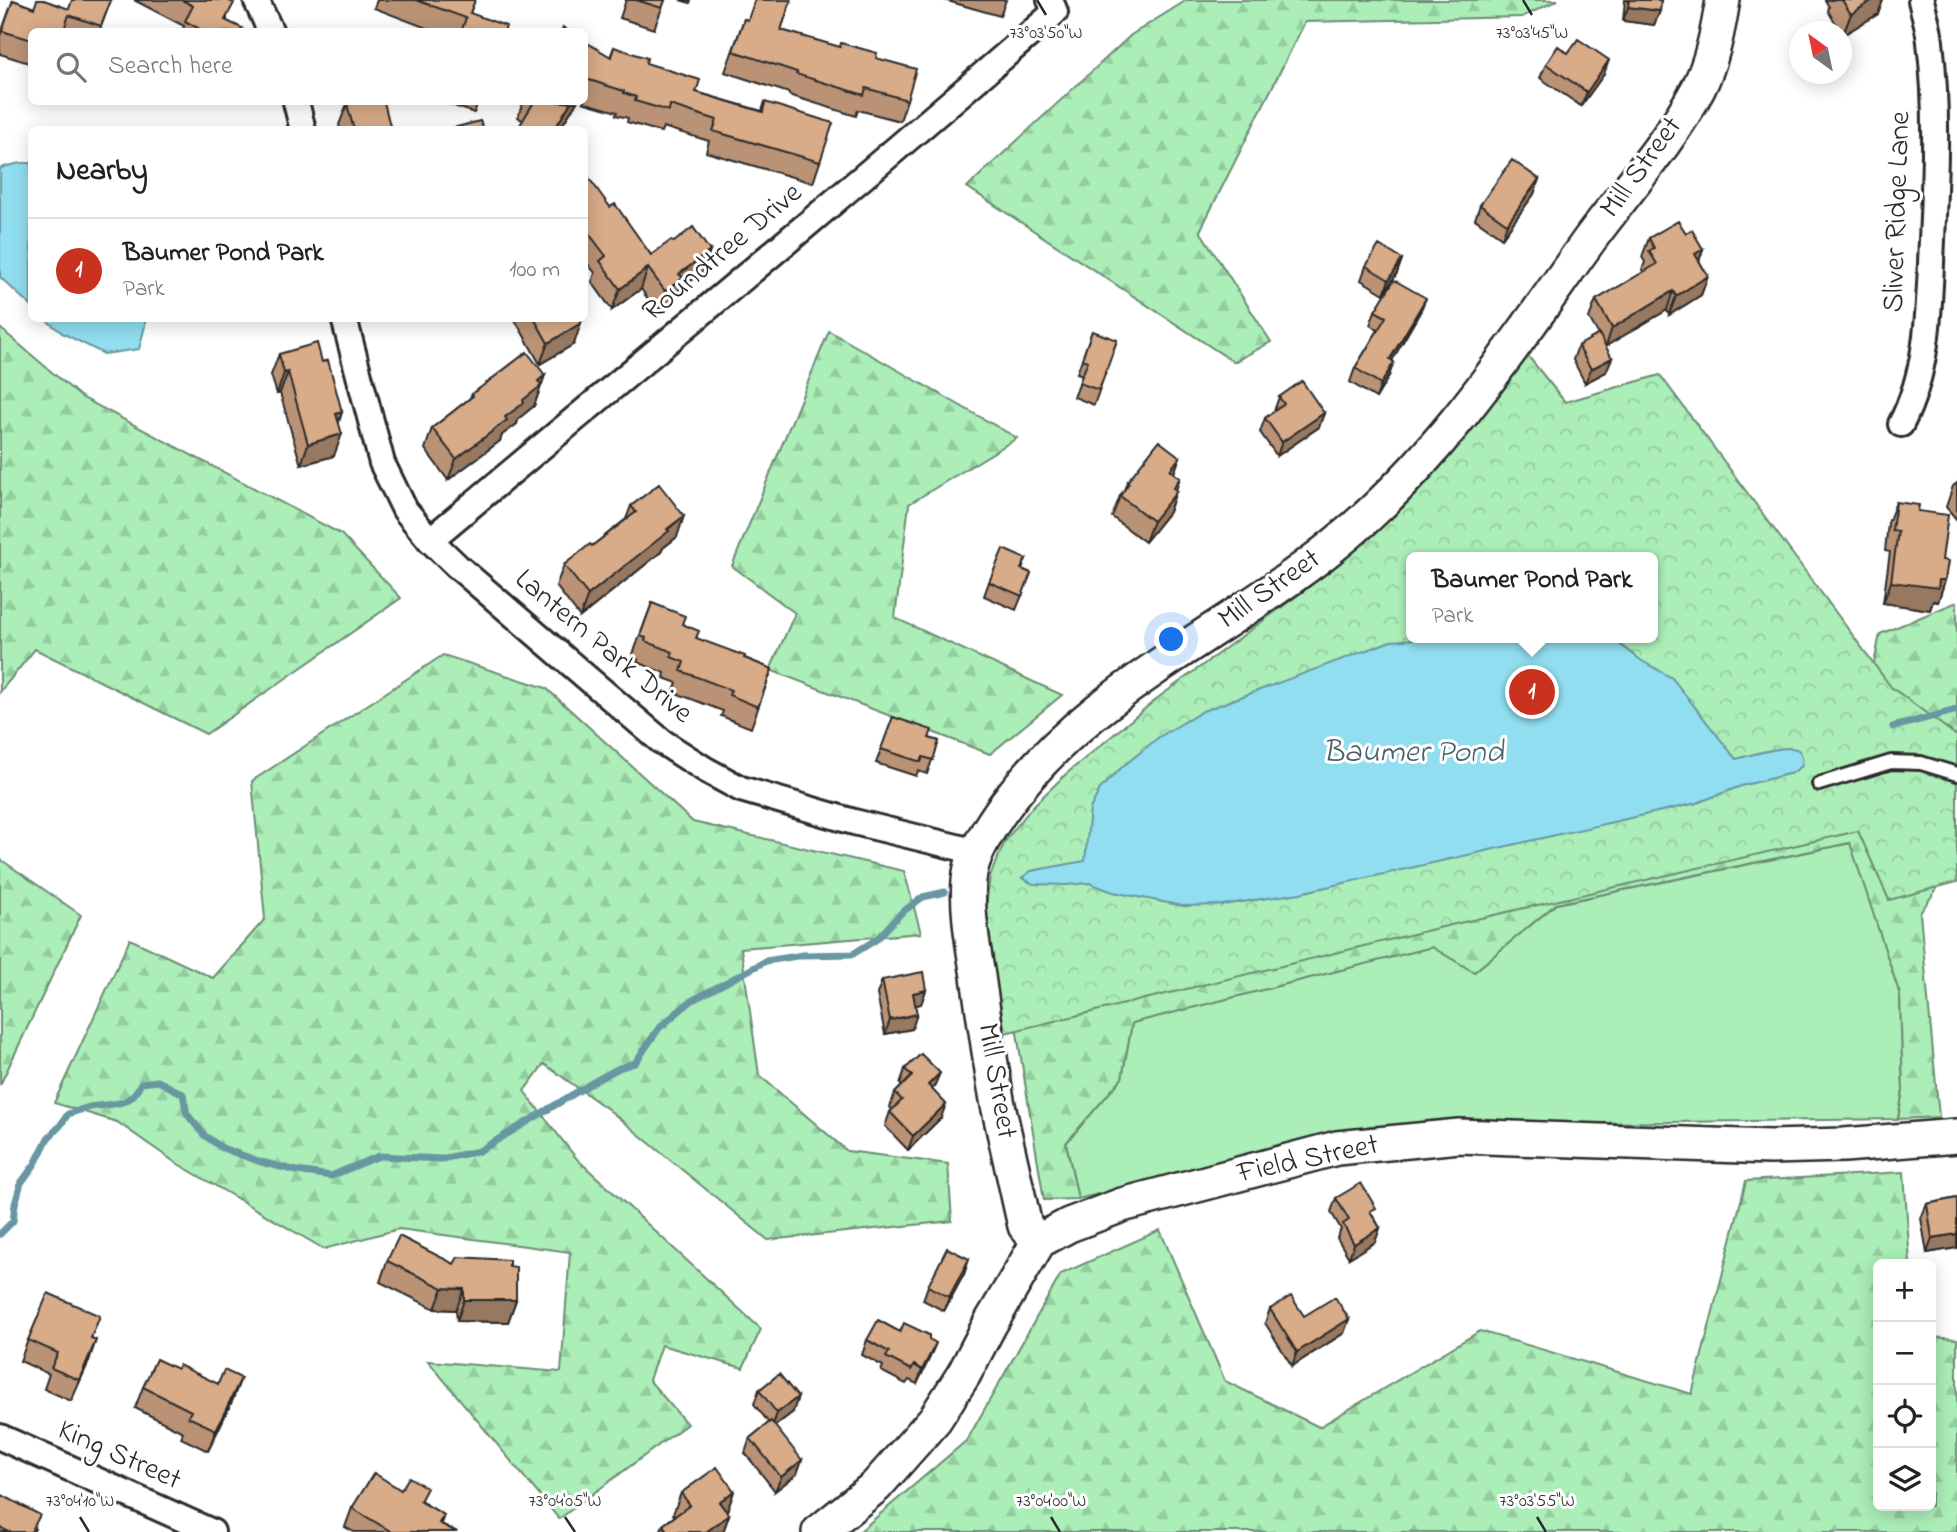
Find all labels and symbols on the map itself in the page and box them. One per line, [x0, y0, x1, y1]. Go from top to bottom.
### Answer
text: 73°03'50"W [1009, 21, 1083, 47]
text: 73°03'45"W [1496, 21, 1568, 47]
north arrow [1789, 21, 1852, 84]
street label: Mill Street [1590, 108, 1694, 228]
street label: Sliver Ridge Lane [1873, 110, 1924, 313]
street label: Roundtree Drive [633, 172, 813, 333]
street label: Mill Street [1210, 538, 1330, 642]
street label: Lantern Park Drive [504, 559, 702, 735]
your location [1154, 622, 1188, 656]
pin: 1 [1509, 666, 1555, 718]
water label: Baumer Pond [1322, 730, 1505, 777]
street label: Mill Street [964, 1020, 1028, 1142]
street label: Field Street [1232, 1124, 1383, 1197]
street label: King Street [50, 1409, 188, 1503]
text: 73°04'10"W [46, 1489, 114, 1515]
text: 73°04'05"W [529, 1489, 602, 1515]
text: 73°04'00"W [1016, 1489, 1086, 1515]
text: 73°03'55"W [1499, 1489, 1575, 1515]

